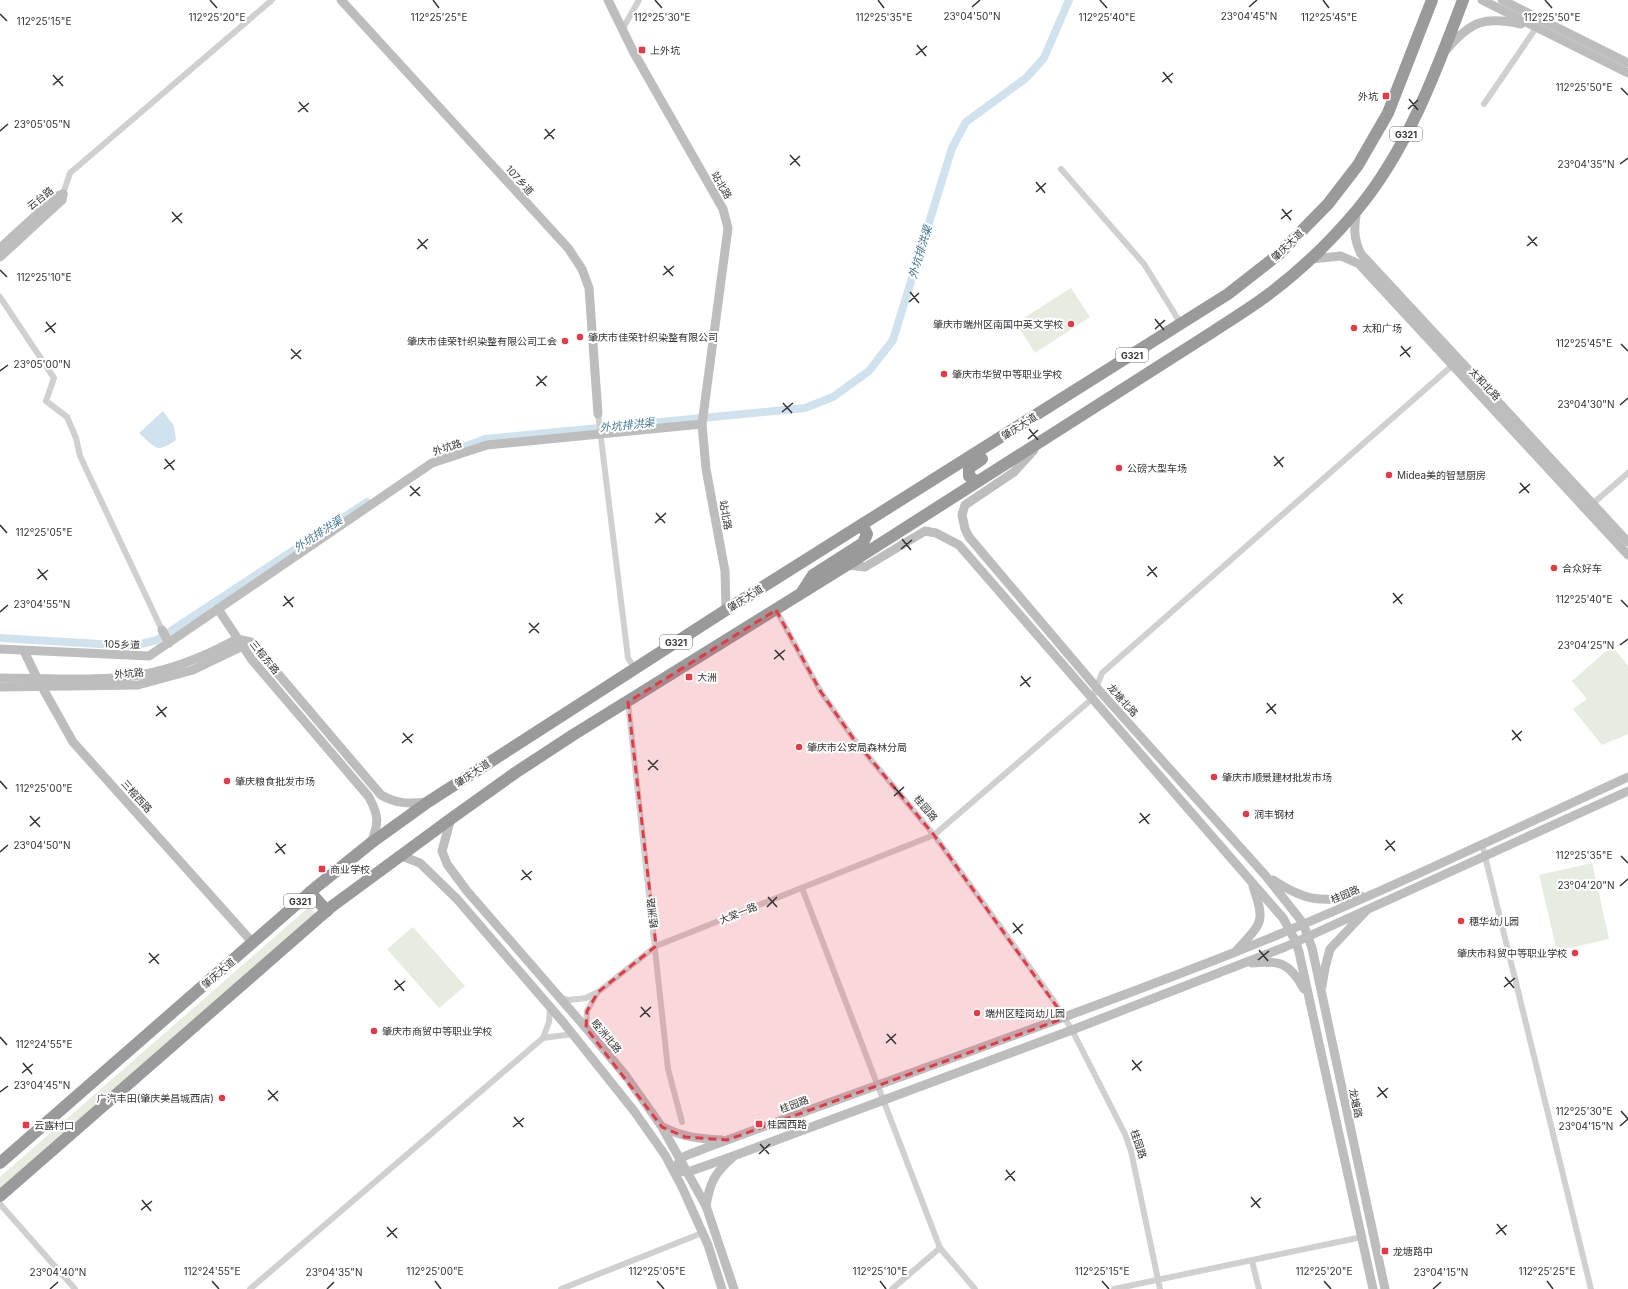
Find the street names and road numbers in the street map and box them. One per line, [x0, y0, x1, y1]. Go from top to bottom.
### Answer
road number: G321 [1390, 127, 1422, 141]
street label: 107乡道 [504, 163, 536, 197]
street label: 站北路 [709, 169, 735, 201]
street label: 云台路 [25, 184, 55, 212]
street label: 肇庆大道 [1268, 227, 1306, 263]
road number: G321 [1116, 348, 1148, 362]
street label: 太和北路 [1467, 365, 1503, 403]
street label: 肇庆大道 [999, 410, 1039, 442]
street label: 外坑路 [431, 437, 463, 457]
street label: 站北路 [717, 499, 735, 531]
street label: 肇庆大道 [725, 582, 765, 614]
road number: G321 [660, 635, 692, 649]
street label: 105乡道 [104, 637, 140, 651]
street label: 三榕东路 [248, 638, 282, 676]
street label: 外坑路 [114, 666, 144, 680]
street label: 龙塘北路 [1105, 681, 1141, 719]
street label: 肇庆大道 [452, 757, 492, 789]
street label: 三榕西路 [119, 777, 155, 815]
street label: 桂园路 [912, 793, 940, 823]
street label: 桂园路 [1329, 883, 1361, 905]
road number: G321 [284, 894, 316, 908]
street label: 睦洲路 [644, 897, 660, 929]
street label: 大棠一路 [717, 900, 759, 926]
street label: 肇庆大道 [199, 955, 237, 991]
street label: 睦洲北路 [590, 1017, 624, 1055]
street label: 龙塘路 [1347, 1087, 1365, 1119]
street label: 桂园路 [778, 1093, 810, 1115]
street label: 桂园路 [1129, 1128, 1149, 1160]

